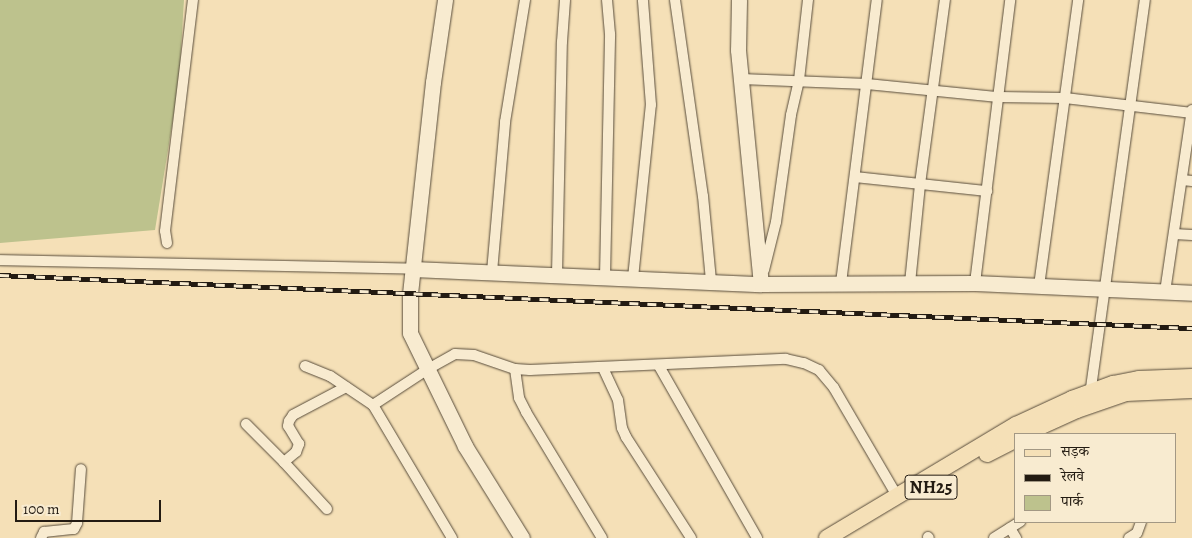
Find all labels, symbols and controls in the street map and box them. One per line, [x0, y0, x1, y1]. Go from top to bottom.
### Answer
legend [1014, 433, 1177, 523]
text: सड़क [1061, 441, 1089, 461]
text: रेलवे [1061, 466, 1084, 486]
road number: NH25 [904, 472, 958, 502]
scale bar [18, 490, 164, 522]
text: पार्क [1061, 491, 1083, 511]
text: 100 m [23, 499, 60, 519]

